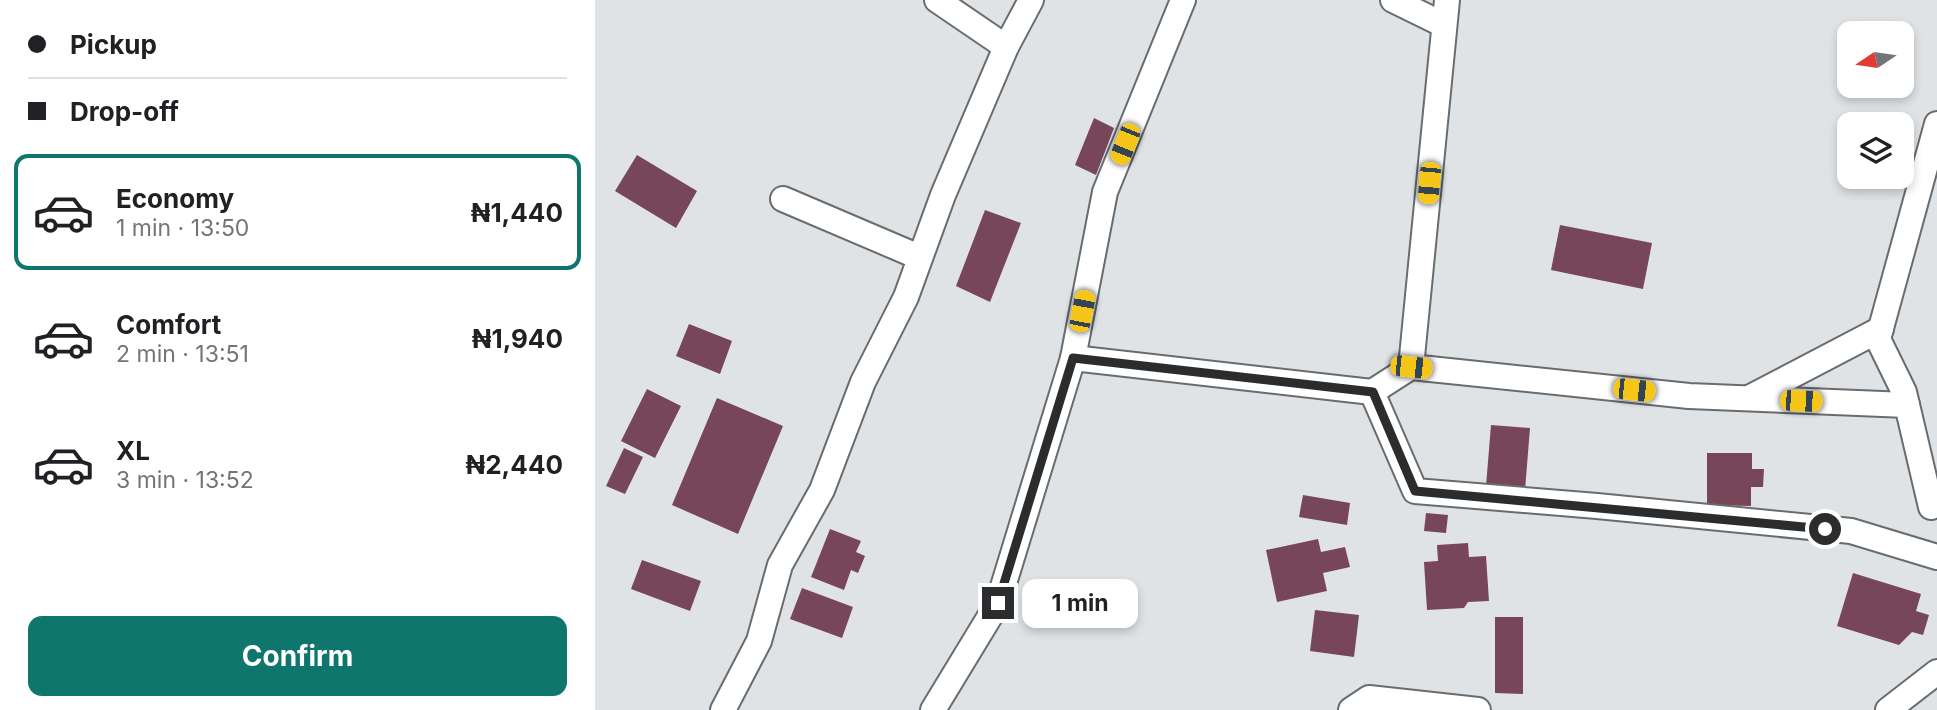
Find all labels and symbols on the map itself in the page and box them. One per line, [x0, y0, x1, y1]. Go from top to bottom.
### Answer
north arrow [1837, 21, 1915, 98]
car [1108, 121, 1143, 167]
car [1417, 161, 1442, 205]
car [1068, 288, 1097, 334]
car [1390, 354, 1433, 380]
car [1613, 377, 1656, 403]
car [1780, 390, 1823, 412]
route start [1809, 513, 1841, 545]
callout: 1 min [1023, 578, 1138, 628]
route end [982, 587, 1014, 619]

